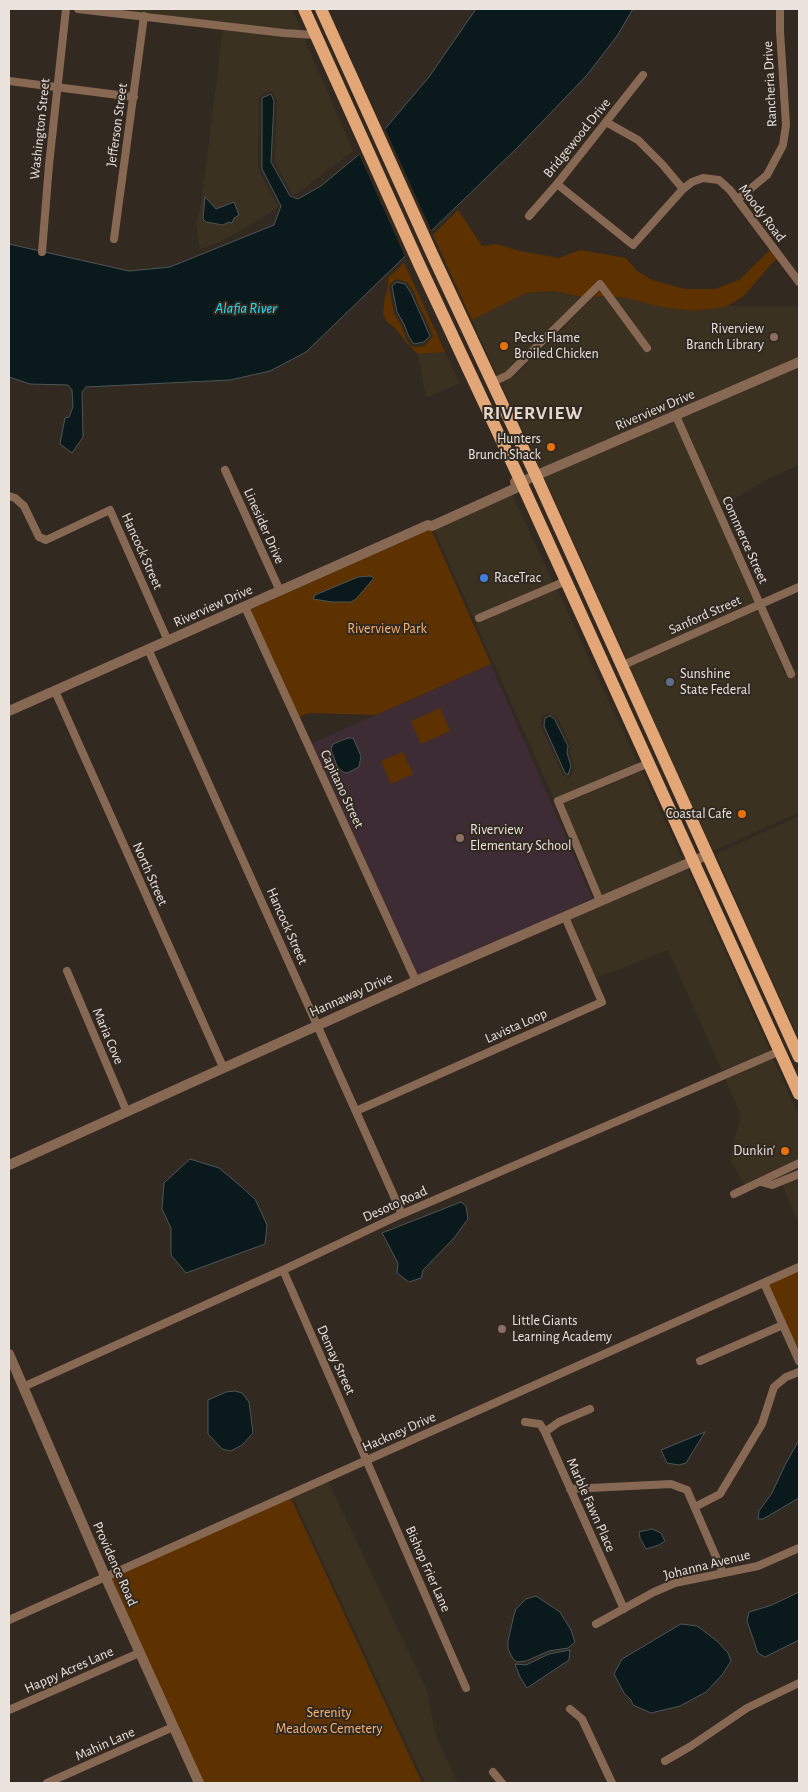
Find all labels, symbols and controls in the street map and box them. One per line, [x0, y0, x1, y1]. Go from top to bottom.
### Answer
street label: Rancheria Drive [759, 41, 781, 127]
street label: Washington Street [26, 78, 54, 180]
street label: Jefferson Street [103, 82, 131, 168]
street label: Bridgewood Drive [540, 95, 614, 181]
street label: Moody Road [735, 181, 789, 245]
water label: Alafia River [215, 299, 277, 317]
place label: Riverview Branch Library [686, 321, 764, 354]
place label: Pecks Flame Broiled Chicken [514, 330, 599, 362]
marker: Riverview Branch Library [768, 331, 780, 343]
marker: Pecks Flame Broiled Chicken [498, 340, 510, 352]
street label: Riverview Drive [613, 386, 697, 434]
district label: RIVERVIEW [482, 402, 584, 424]
place label: Hunters Brunch Shack [468, 431, 541, 464]
marker: Hunters Brunch Shack [545, 441, 557, 453]
street label: Linesider Drive [240, 486, 288, 566]
street label: Commerce Street [718, 494, 772, 586]
street label: Hancock Street [118, 510, 166, 592]
place label: RaceTrac [494, 570, 541, 586]
marker: RaceTrac [478, 572, 490, 584]
street label: Riverview Drive [171, 581, 255, 631]
street label: Sanford Street [666, 592, 744, 638]
park label: Riverview Park [347, 621, 427, 637]
place label: Sunshine State Federal [680, 666, 751, 699]
marker: Sunshine State Federal [664, 676, 676, 688]
street label: Capitano Street [317, 747, 367, 831]
place label: Coastal Cafe [666, 806, 732, 822]
marker: Coastal Cafe [736, 808, 748, 820]
place label: Riverview Elementary School [470, 822, 571, 854]
marker: Riverview Elementary School [454, 832, 466, 844]
street label: North Street [129, 840, 171, 908]
street label: Hancock Street [263, 885, 311, 967]
street label: Hannaway Drive [307, 969, 395, 1021]
street label: Maria Cove [89, 1005, 127, 1067]
street label: Lavista Loop [482, 1005, 550, 1047]
place label: Dunkin' [733, 1143, 775, 1159]
marker: Dunkin' [779, 1145, 791, 1157]
street label: Desoto Road [360, 1182, 430, 1226]
place label: Little Giants Learning Academy [512, 1313, 612, 1345]
street label: Demay Street [313, 1323, 359, 1397]
marker: Little Giants Learning Academy [496, 1323, 508, 1335]
street label: Hackney Drive [360, 1408, 438, 1456]
street label: Marble Fawn Place [563, 1455, 619, 1555]
street label: Providence Road [89, 1519, 141, 1609]
street label: Bishop Frier Lane [402, 1523, 454, 1615]
street label: Johanna Avenue [662, 1546, 752, 1584]
street label: Happy Acres Lane [22, 1643, 116, 1697]
park label: Serenity Meadows Cemetery [275, 1705, 383, 1738]
street label: Mahin Lane [73, 1723, 137, 1765]

